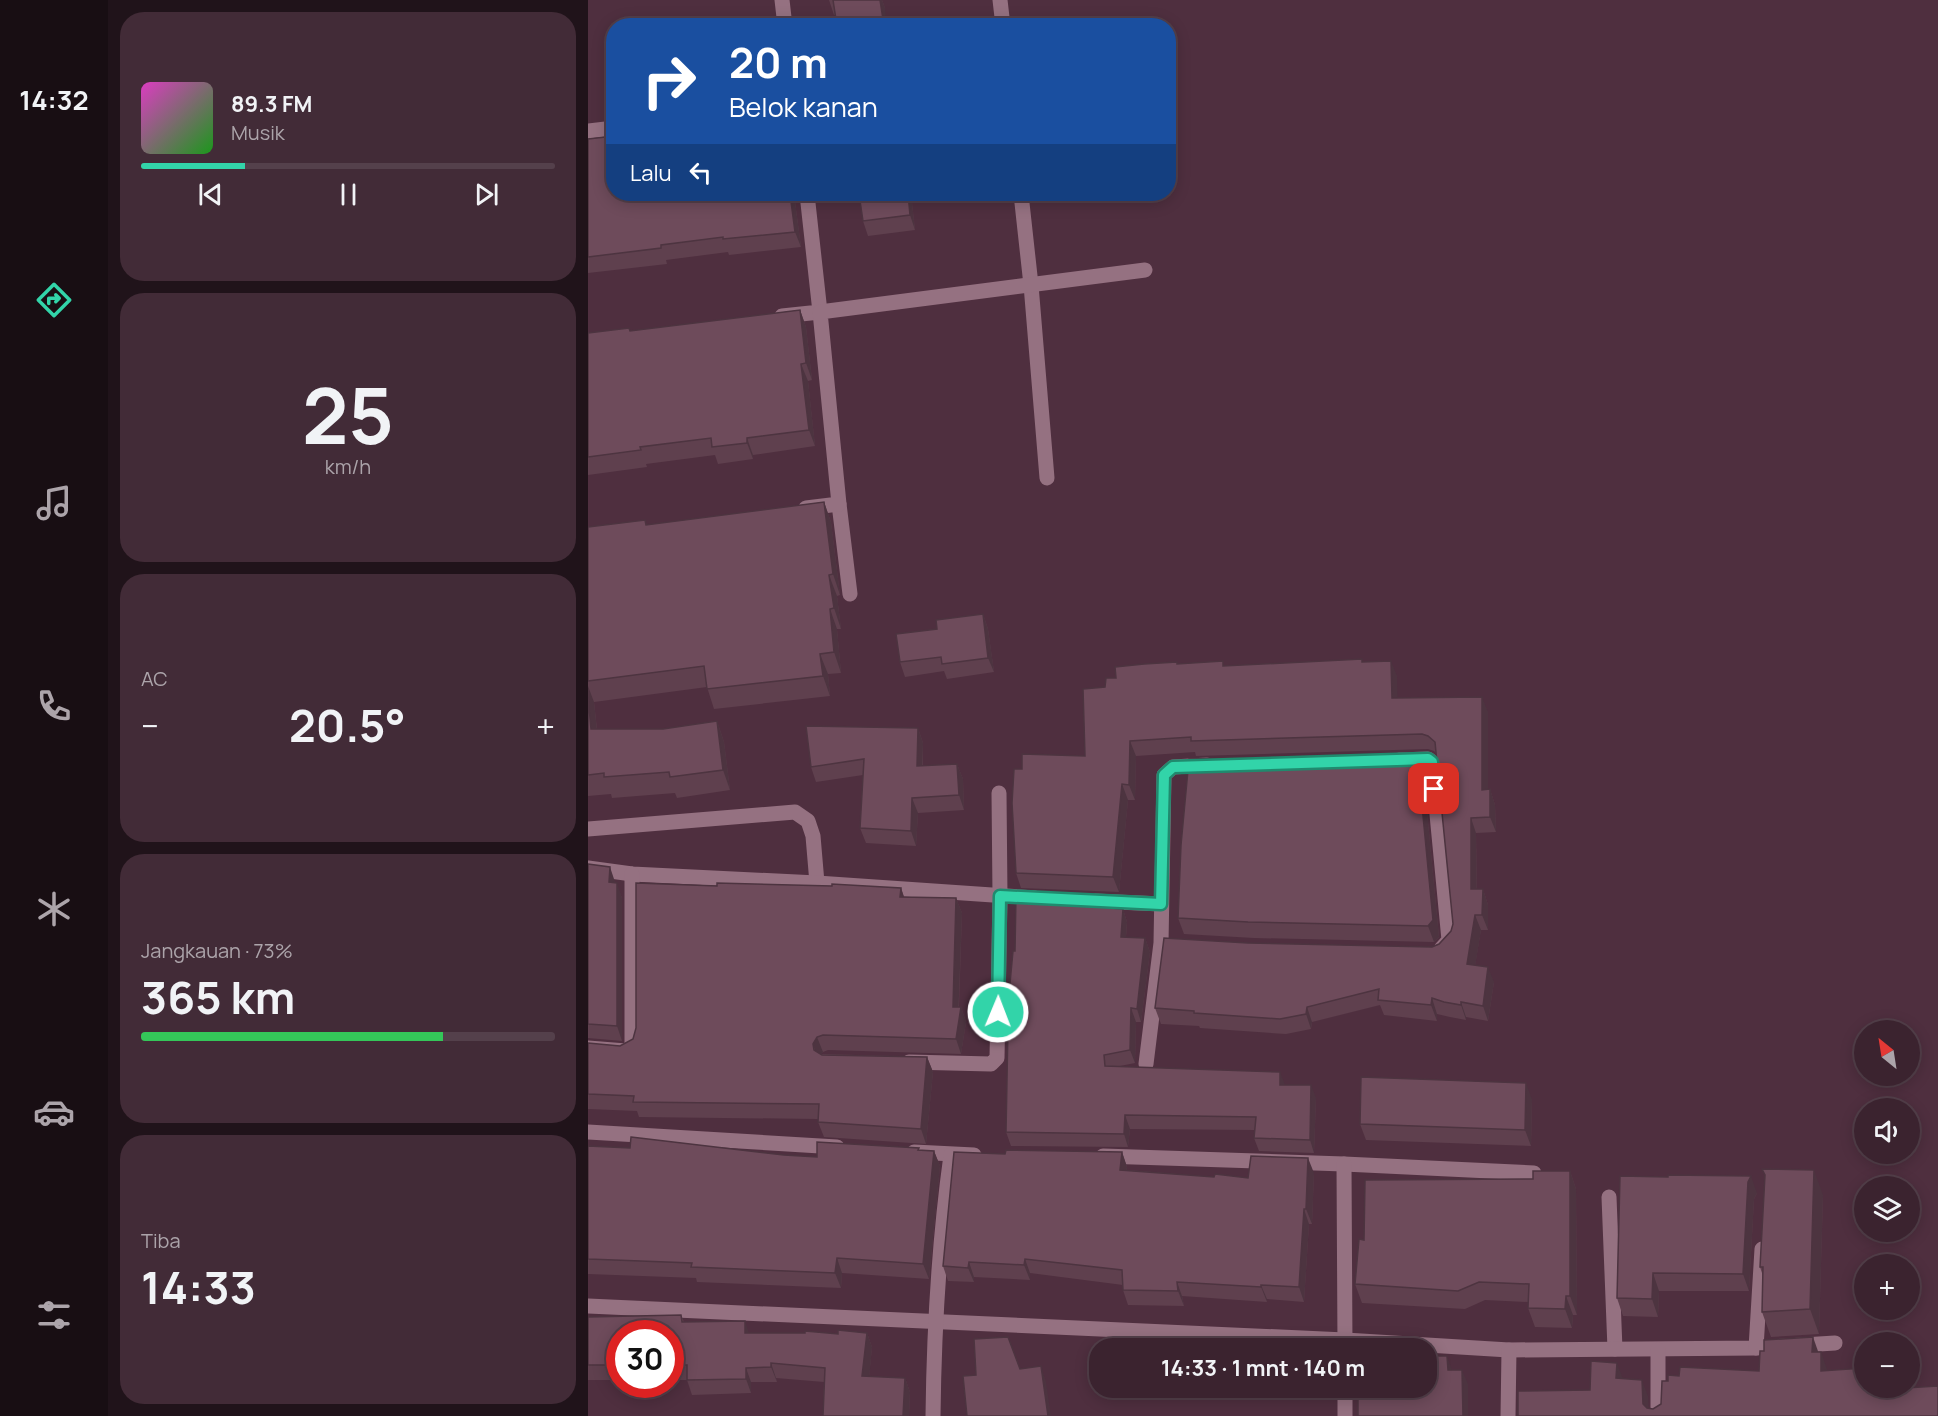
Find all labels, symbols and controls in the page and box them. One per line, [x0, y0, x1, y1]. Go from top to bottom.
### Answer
text: 20 m [729, 33, 828, 91]
icon: right [630, 42, 708, 120]
text: 14:32 [19, 81, 89, 118]
text: Belok kanan [729, 88, 878, 125]
text: 89.3 FM [231, 89, 312, 119]
text: Musik [231, 119, 285, 146]
icon: left [684, 156, 717, 189]
text: Lalu [630, 158, 672, 188]
icon: previous [194, 178, 227, 211]
icon: pause [332, 178, 365, 211]
icon: next [470, 178, 503, 211]
icon: directions [33, 279, 75, 321]
text: 25 [302, 361, 394, 467]
text: km/h [325, 453, 371, 480]
icon: music [33, 482, 75, 524]
text: AC [141, 665, 168, 692]
icon: phone [33, 685, 75, 727]
text: 20.5° [289, 694, 406, 756]
text: − [141, 703, 159, 748]
text: + [536, 703, 555, 748]
pin [1408, 763, 1459, 814]
icon: arrive [1417, 772, 1450, 805]
icon: climate [33, 888, 75, 930]
text: Jangkauan · 73% [141, 937, 293, 964]
text: 365 km [141, 966, 295, 1028]
position arrow [966, 980, 1030, 1044]
north arrow [1854, 1020, 1920, 1086]
map controls [1854, 1020, 1920, 1398]
icon: car [33, 1091, 75, 1133]
button: sound [1854, 1098, 1920, 1164]
button: layers [1854, 1176, 1920, 1242]
text: Tiba [141, 1227, 181, 1254]
button: + [1854, 1254, 1920, 1320]
text: 14:33 [141, 1256, 256, 1318]
icon: filters [33, 1294, 75, 1336]
speed limit sign: 30 [606, 1320, 684, 1398]
button: − [1854, 1332, 1920, 1398]
text: 14:33 · 1 mnt · 140 m [1161, 1353, 1365, 1383]

